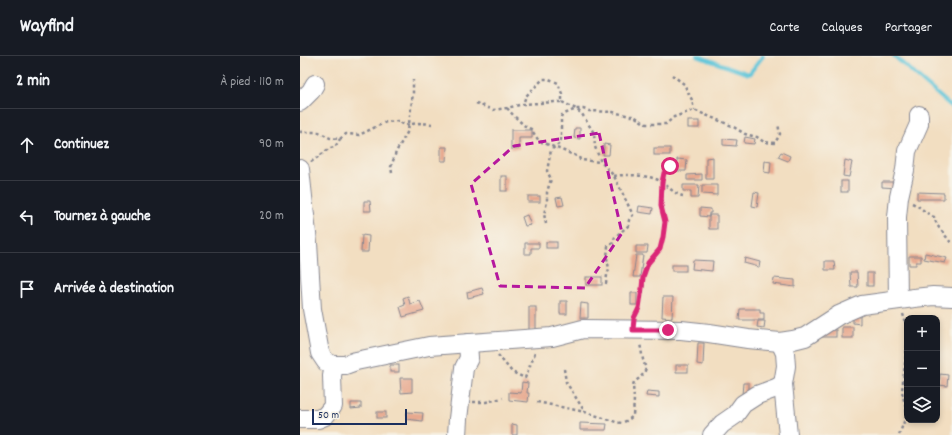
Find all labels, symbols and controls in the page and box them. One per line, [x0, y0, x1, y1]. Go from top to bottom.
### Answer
text: Wayfind [20, 14, 74, 41]
text: Carte [770, 18, 800, 38]
text: Calques [822, 18, 863, 38]
text: Partager [885, 18, 932, 38]
text: 2 min [16, 70, 50, 94]
text: À pied · 110 m [220, 73, 284, 92]
icon: ahead [16, 134, 38, 156]
text: Continuez [54, 134, 109, 156]
text: 90 m [259, 135, 284, 154]
route start [661, 157, 679, 175]
icon: left [16, 206, 38, 228]
text: Tournez à gauche [54, 206, 151, 228]
text: 20 m [259, 207, 284, 226]
icon: arrive [16, 278, 38, 300]
text: Arrivée à destination [54, 278, 174, 300]
map controls [904, 315, 940, 423]
button: + [904, 315, 940, 351]
route end [659, 321, 677, 339]
button: − [904, 351, 940, 387]
button: layers [904, 387, 940, 423]
scale bar [312, 407, 407, 426]
text: 50 m [318, 408, 339, 424]

